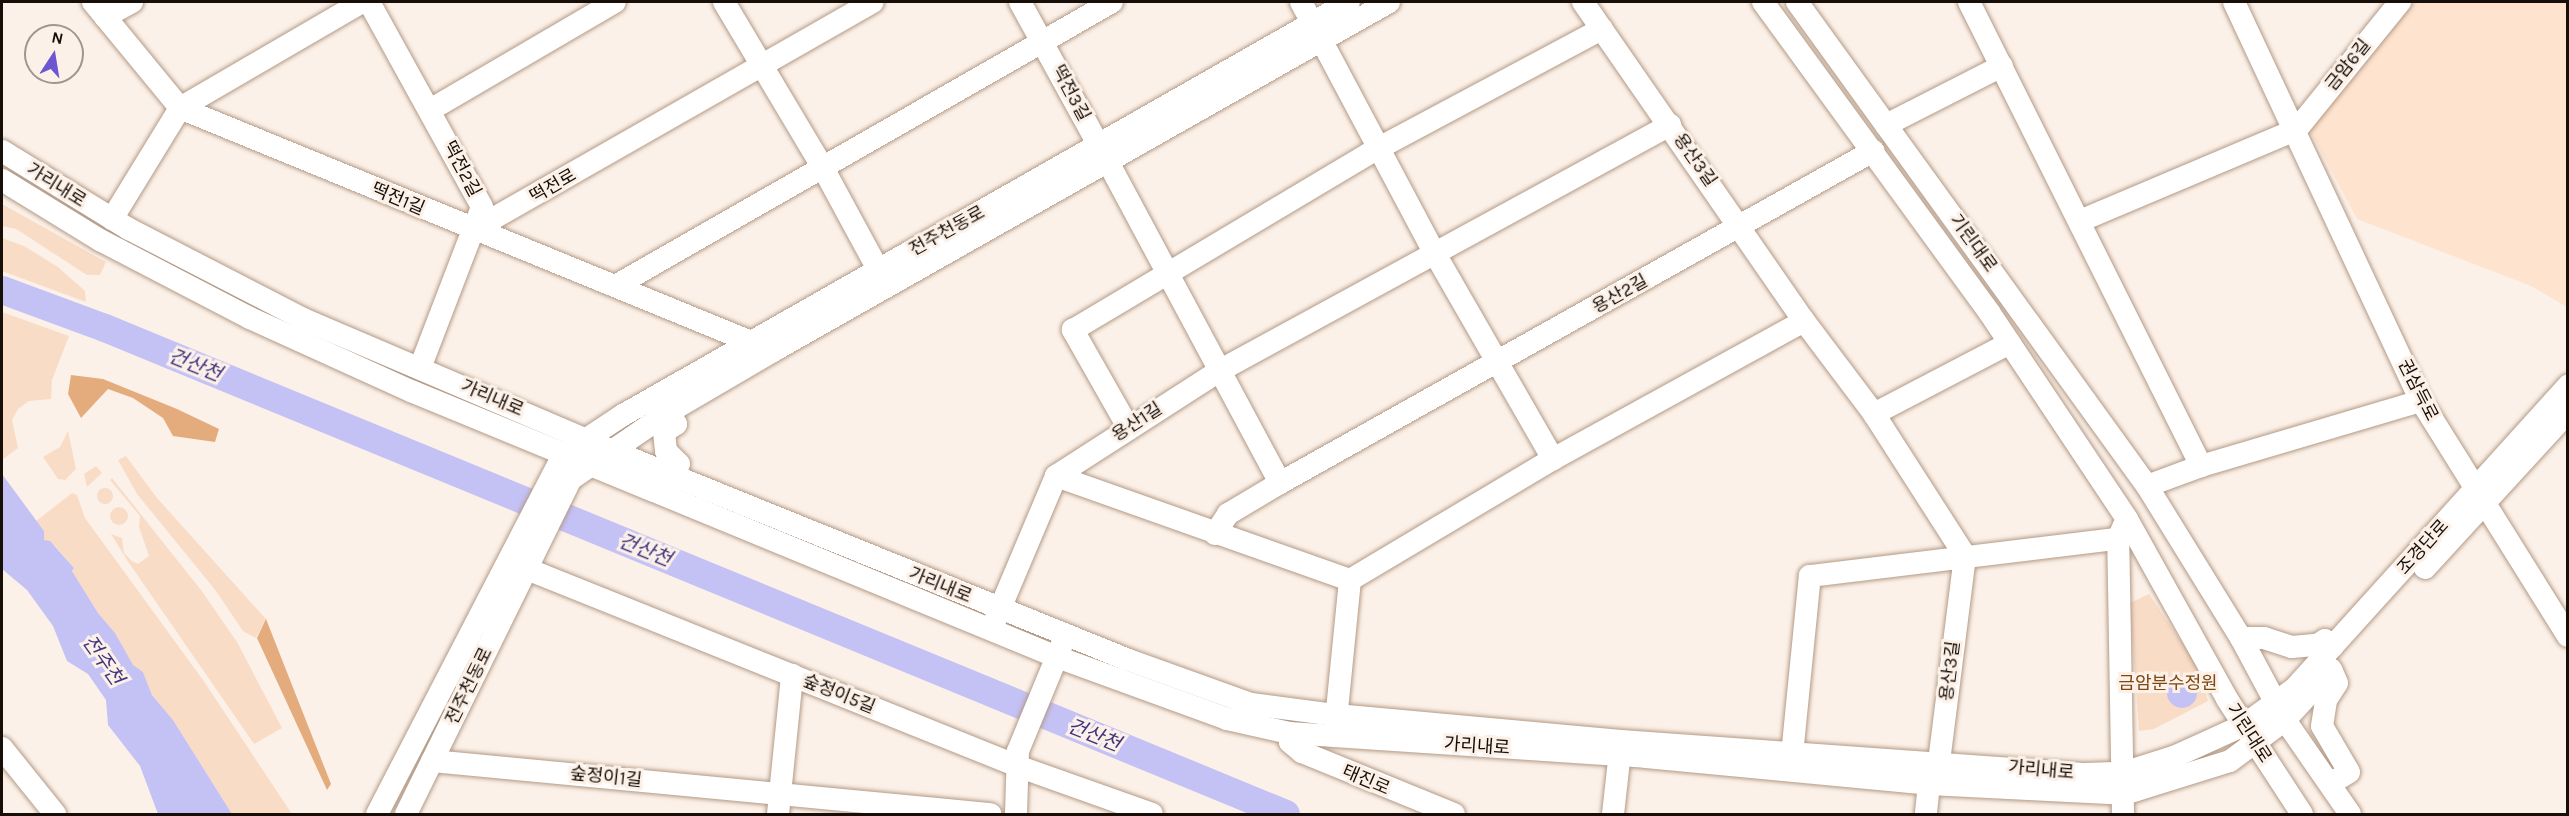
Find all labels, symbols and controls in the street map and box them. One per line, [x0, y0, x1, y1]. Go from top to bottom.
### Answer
north arrow [24, 24, 84, 84]
text: N [50, 27, 65, 48]
street label: 금암6길 [2321, 35, 2375, 95]
street label: 떡전3길 [1047, 61, 1095, 125]
street label: 용산3길 [1669, 129, 1721, 191]
street label: 떡전2길 [438, 137, 486, 201]
street label: 가리내로 [22, 158, 90, 212]
street label: 떡전로 [526, 164, 580, 208]
street label: 떡전1길 [368, 178, 428, 220]
street label: 전주천동로 [906, 201, 988, 261]
street label: 기린대로 [1945, 210, 2001, 276]
street label: 용산2길 [1588, 270, 1652, 318]
water label: 건산천 [165, 344, 225, 386]
street label: 권삼득로 [2393, 356, 2443, 424]
street label: 가리내로 [457, 375, 527, 421]
street label: 용산1길 [1108, 398, 1166, 446]
street label: 조경단로 [2393, 515, 2453, 579]
water label: 건산천 [615, 529, 675, 571]
street label: 가리내로 [905, 563, 975, 607]
water label: 전주천 [77, 631, 129, 689]
street label: 용산3길 [1936, 640, 1964, 702]
street label: 전주천동로 [441, 644, 497, 728]
street label: 숲정이5길 [800, 670, 878, 718]
park label: 금암분수정원 [2118, 672, 2218, 694]
street label: 기린대로 [2222, 699, 2276, 767]
water label: 건산천 [1064, 714, 1124, 756]
street label: 가리내로 [1443, 733, 1511, 759]
street label: 가리내로 [2007, 756, 2075, 784]
street label: 태진로 [1339, 760, 1393, 800]
street label: 숲정이1길 [569, 762, 643, 792]

